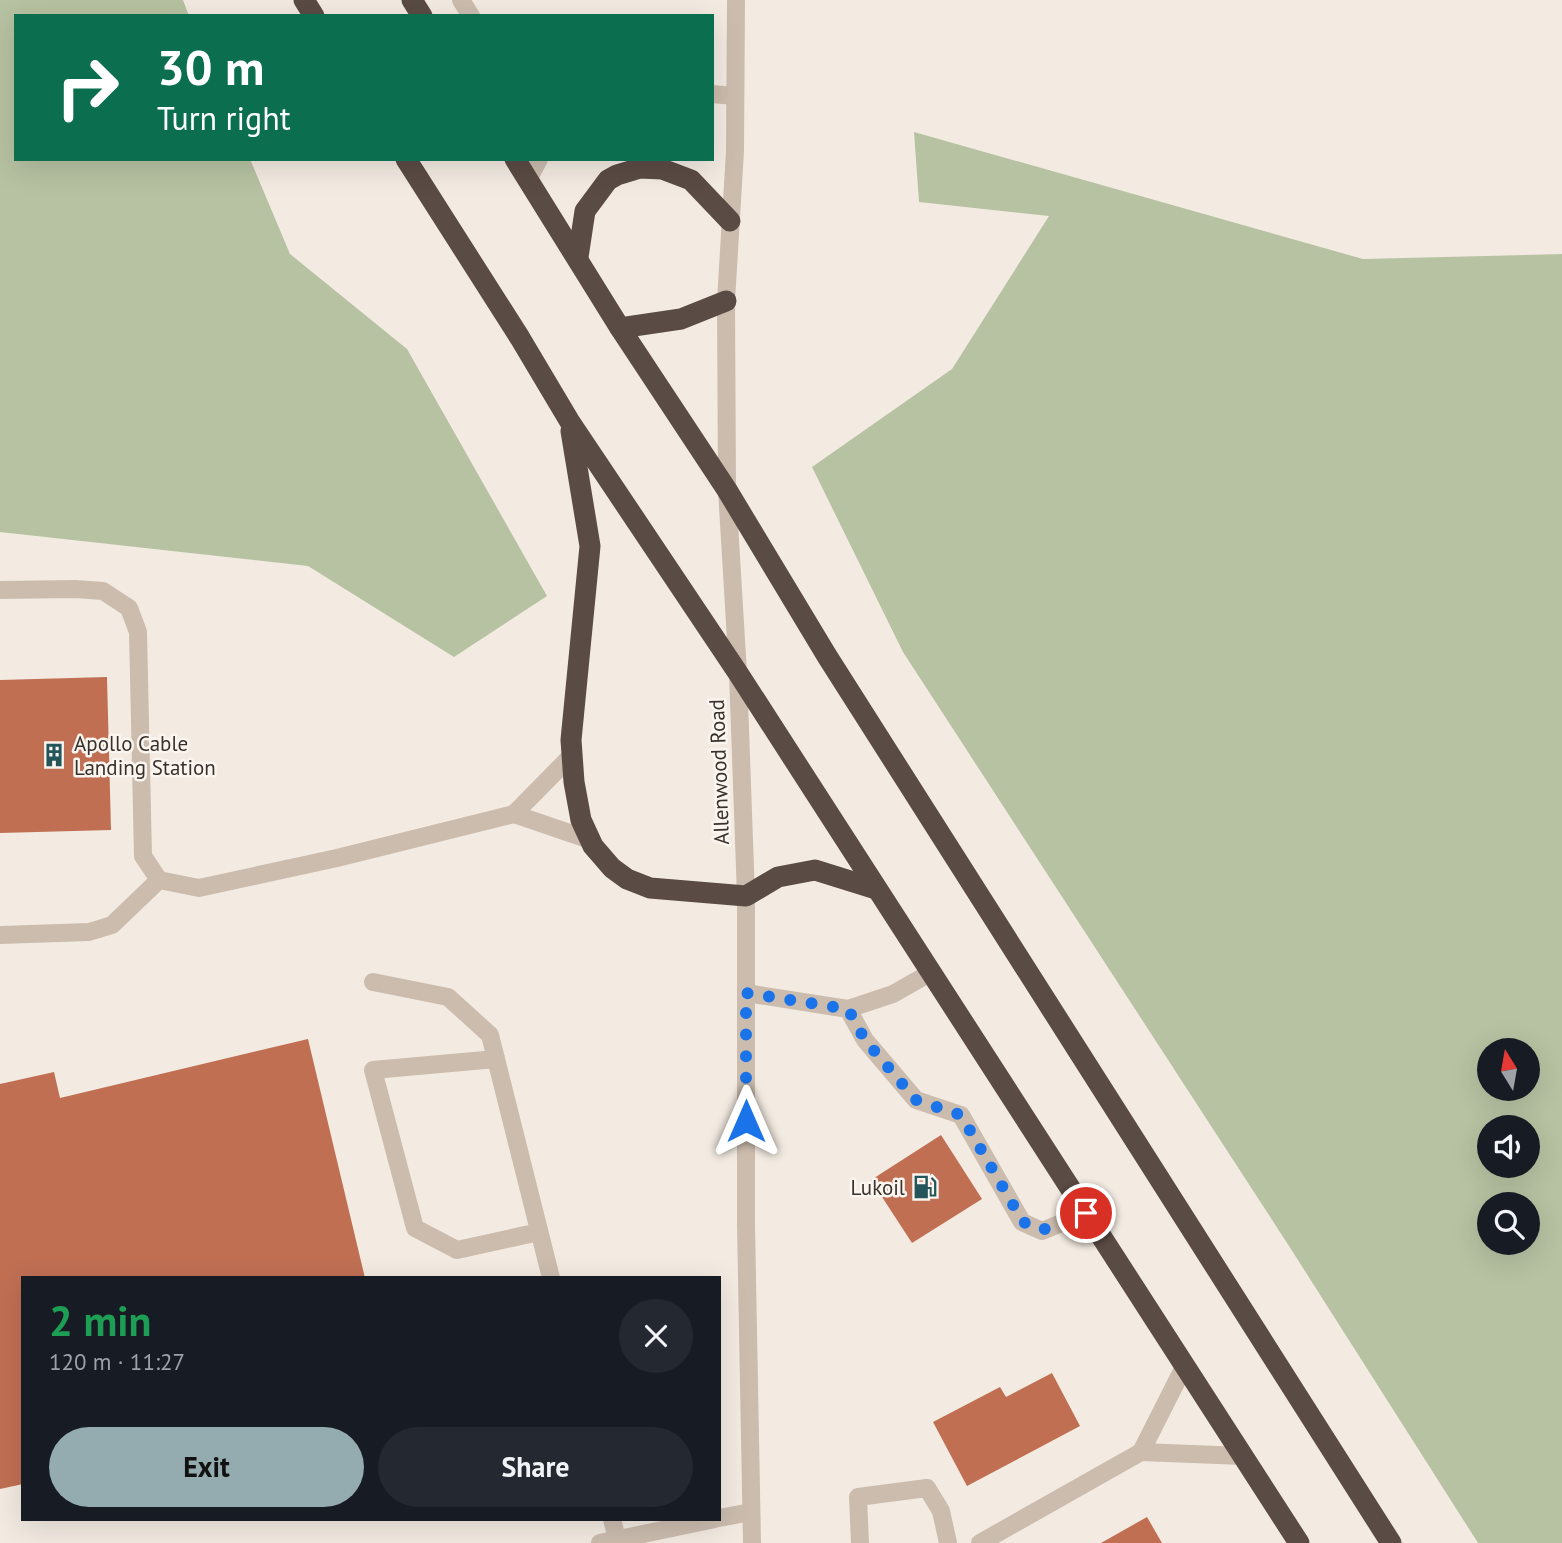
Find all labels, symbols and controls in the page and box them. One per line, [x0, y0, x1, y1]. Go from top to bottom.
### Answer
text: 30 m [157, 35, 264, 99]
icon: right [42, 42, 133, 133]
text: Turn right [157, 97, 291, 139]
street label: Allenwood Road [703, 699, 735, 845]
place label: Apollo Cable Landing Station [74, 730, 216, 781]
building icon: Apollo Cable Landing Station [40, 741, 68, 769]
north arrow [1477, 1038, 1540, 1101]
map controls [1477, 1038, 1540, 1255]
position arrow [709, 1084, 783, 1158]
button: sound [1477, 1115, 1540, 1178]
fuel station icon: Lukoil [911, 1173, 939, 1201]
place label: Lukoil [850, 1174, 905, 1201]
pin [1056, 1183, 1116, 1243]
button: search [1477, 1192, 1540, 1255]
icon: arrive [1067, 1194, 1105, 1232]
text: 2 min [49, 1293, 151, 1348]
button: close [619, 1299, 693, 1373]
text: 120 m · 11:27 [49, 1347, 185, 1376]
button: Exit [49, 1427, 364, 1507]
button: Share [378, 1427, 693, 1507]

